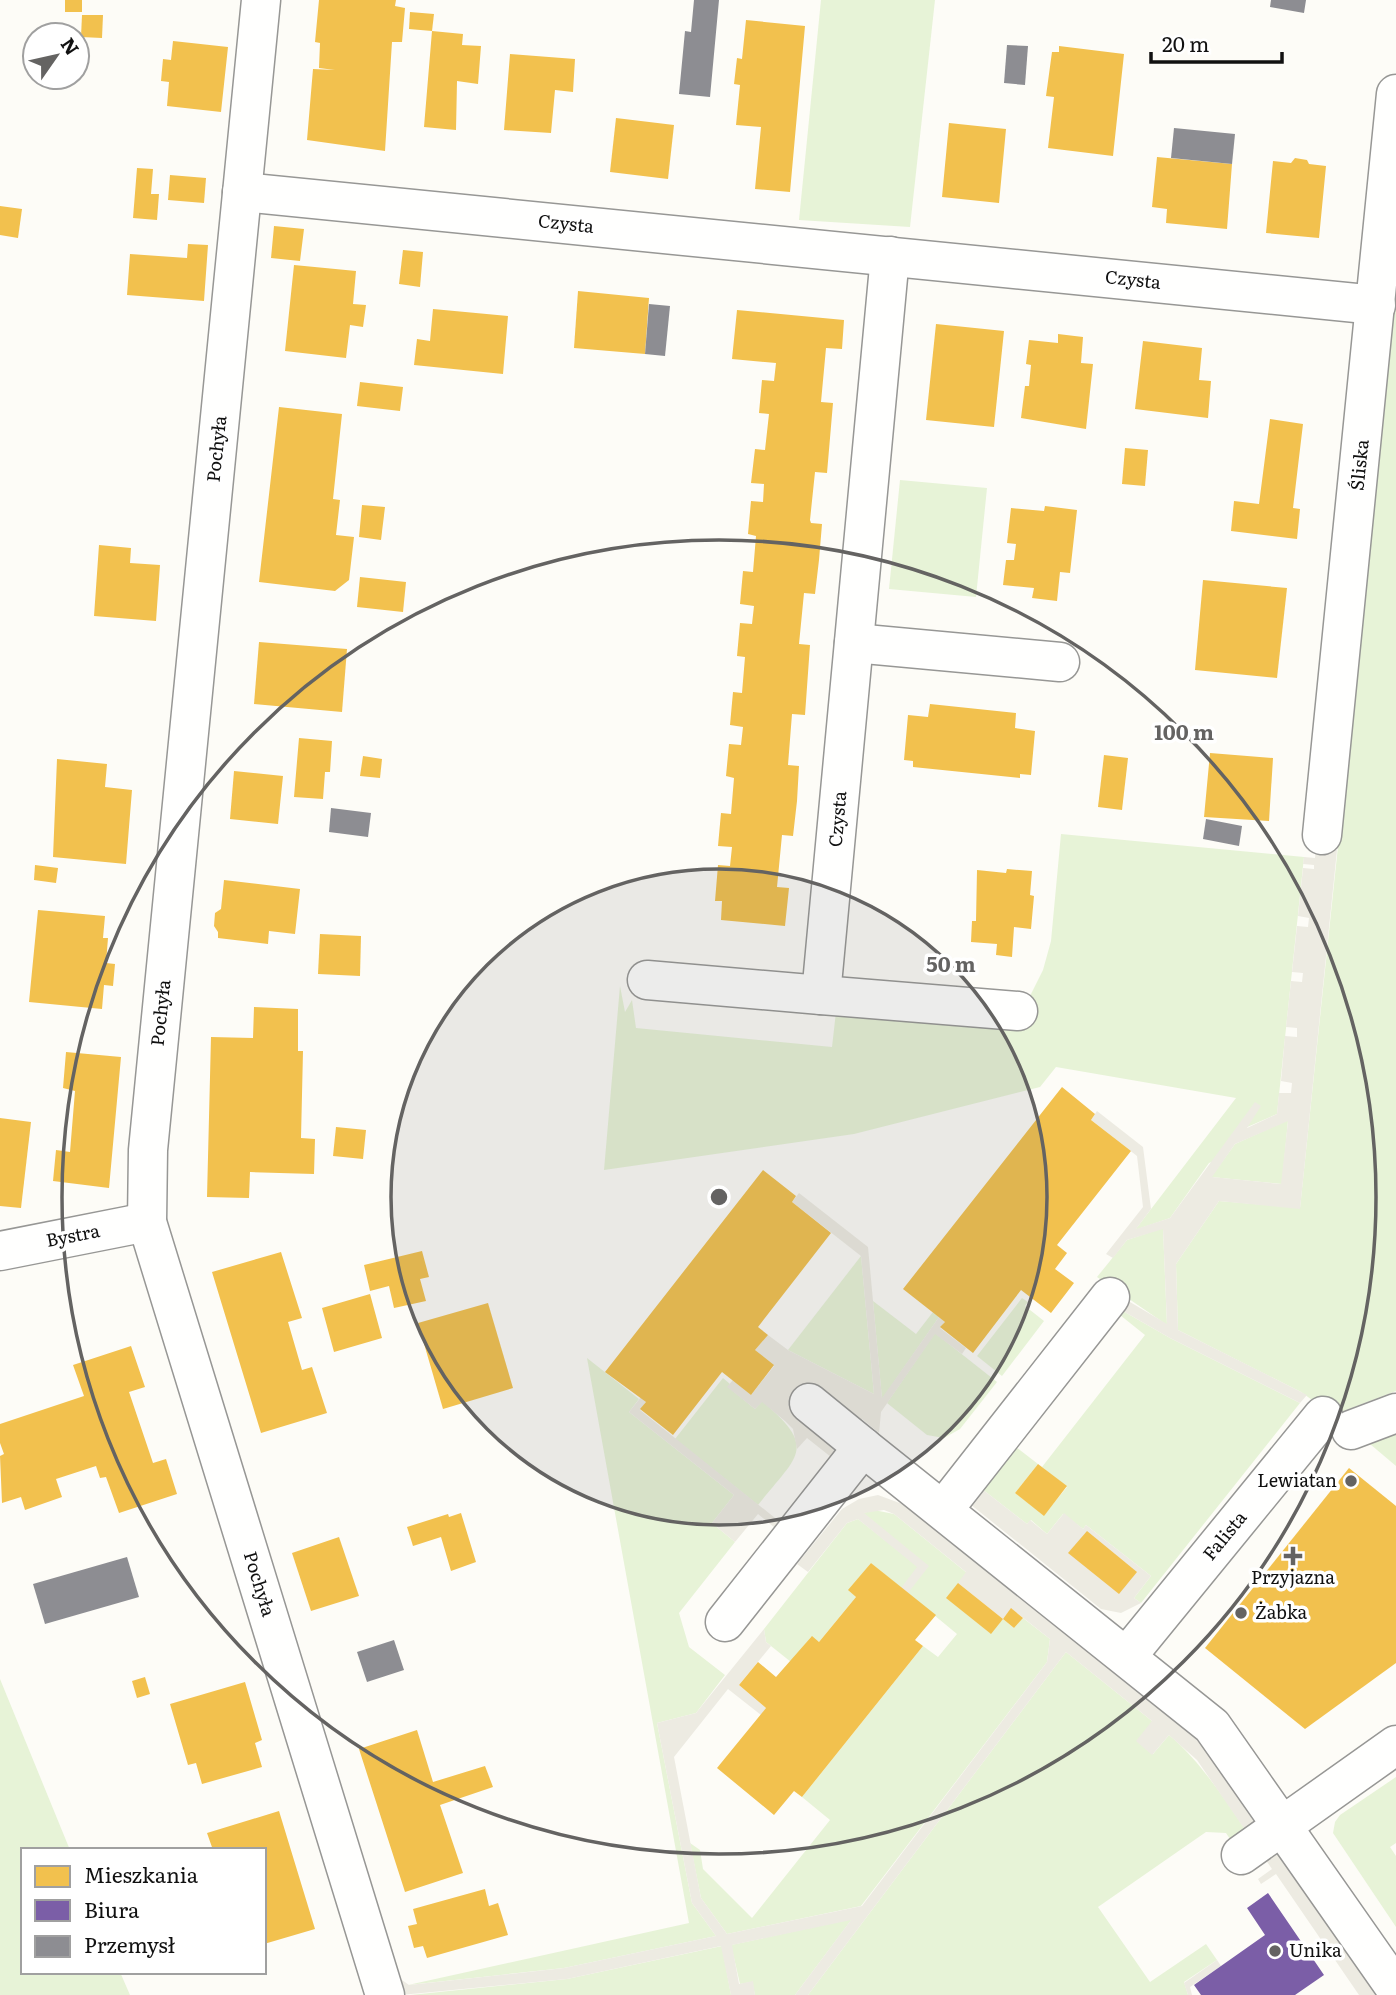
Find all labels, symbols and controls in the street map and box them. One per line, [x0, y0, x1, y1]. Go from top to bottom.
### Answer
north arrow [21, 21, 91, 91]
scale bar [1151, 21, 1282, 65]
text: 20 m [1162, 27, 1209, 58]
text: N [55, 31, 87, 60]
street label: Czysta [537, 206, 596, 239]
street label: Czysta [1104, 262, 1163, 295]
street label: Pochyła [199, 414, 232, 483]
street label: Śliska [1342, 437, 1375, 492]
text: 100 m [1154, 715, 1214, 746]
street label: Czysta [821, 790, 852, 848]
text: 50 m [926, 947, 976, 978]
street label: Pochyła [143, 978, 176, 1047]
centre of rings [707, 1185, 731, 1209]
street label: Bystra [43, 1216, 102, 1253]
place label: Lewiatan [1257, 1466, 1337, 1493]
marker: Lewiatan [1343, 1473, 1359, 1489]
street label: Falista [1195, 1504, 1252, 1566]
street label: Pochyła [238, 1548, 283, 1620]
marker: Przyjazna [1285, 1548, 1301, 1564]
place label: Przyjazna [1251, 1563, 1335, 1590]
place label: Żabka [1255, 1598, 1308, 1625]
marker: Żabka [1233, 1605, 1249, 1621]
legend [21, 1848, 266, 1974]
text: Mieszkania [84, 1858, 199, 1889]
text: Biura [84, 1893, 140, 1924]
text: Przemysł [84, 1928, 175, 1959]
place label: Unika [1289, 1936, 1342, 1963]
marker: Unika [1267, 1943, 1283, 1959]

